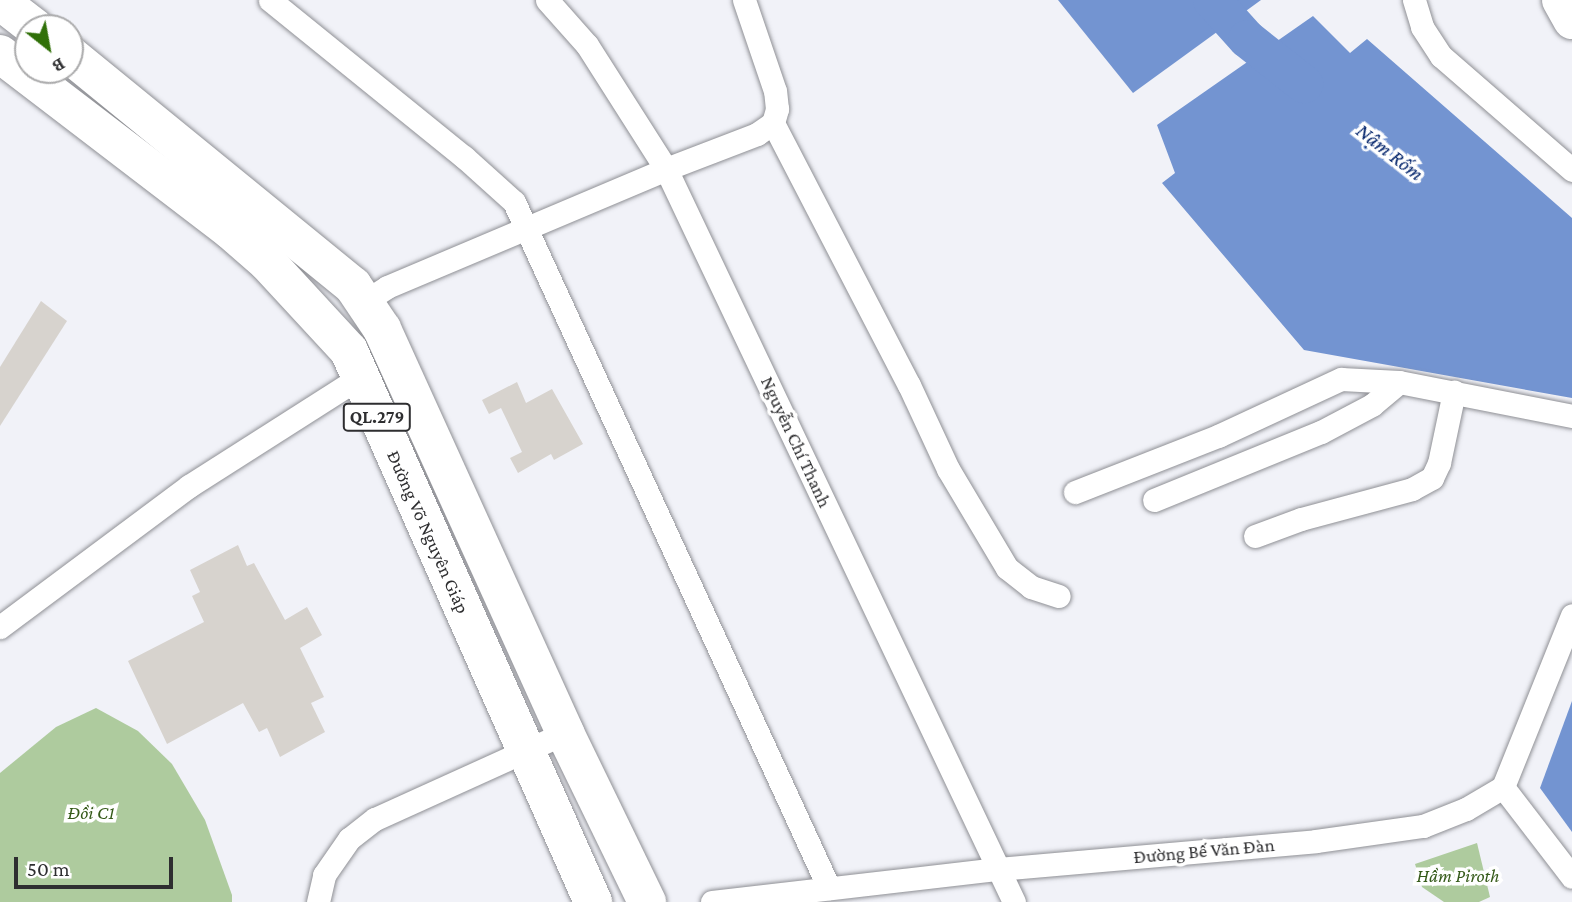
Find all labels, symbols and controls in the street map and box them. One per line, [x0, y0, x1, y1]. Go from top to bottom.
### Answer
north arrow [14, 14, 84, 84]
text: B [49, 54, 69, 78]
water label: Nậm Rốm [1351, 118, 1429, 186]
street label: Nguyễn Chí Thanh [756, 373, 836, 511]
road number: QL.279 [342, 402, 412, 432]
street label: Đường Võ Nguyên Giáp [382, 447, 474, 617]
park label: Đồi C1 [68, 802, 114, 824]
street label: Đường Bế Văn Đàn [1132, 833, 1276, 869]
scale bar [18, 842, 177, 886]
text: 50 m [27, 857, 70, 881]
park label: Hầm Piroth [1417, 865, 1499, 887]

